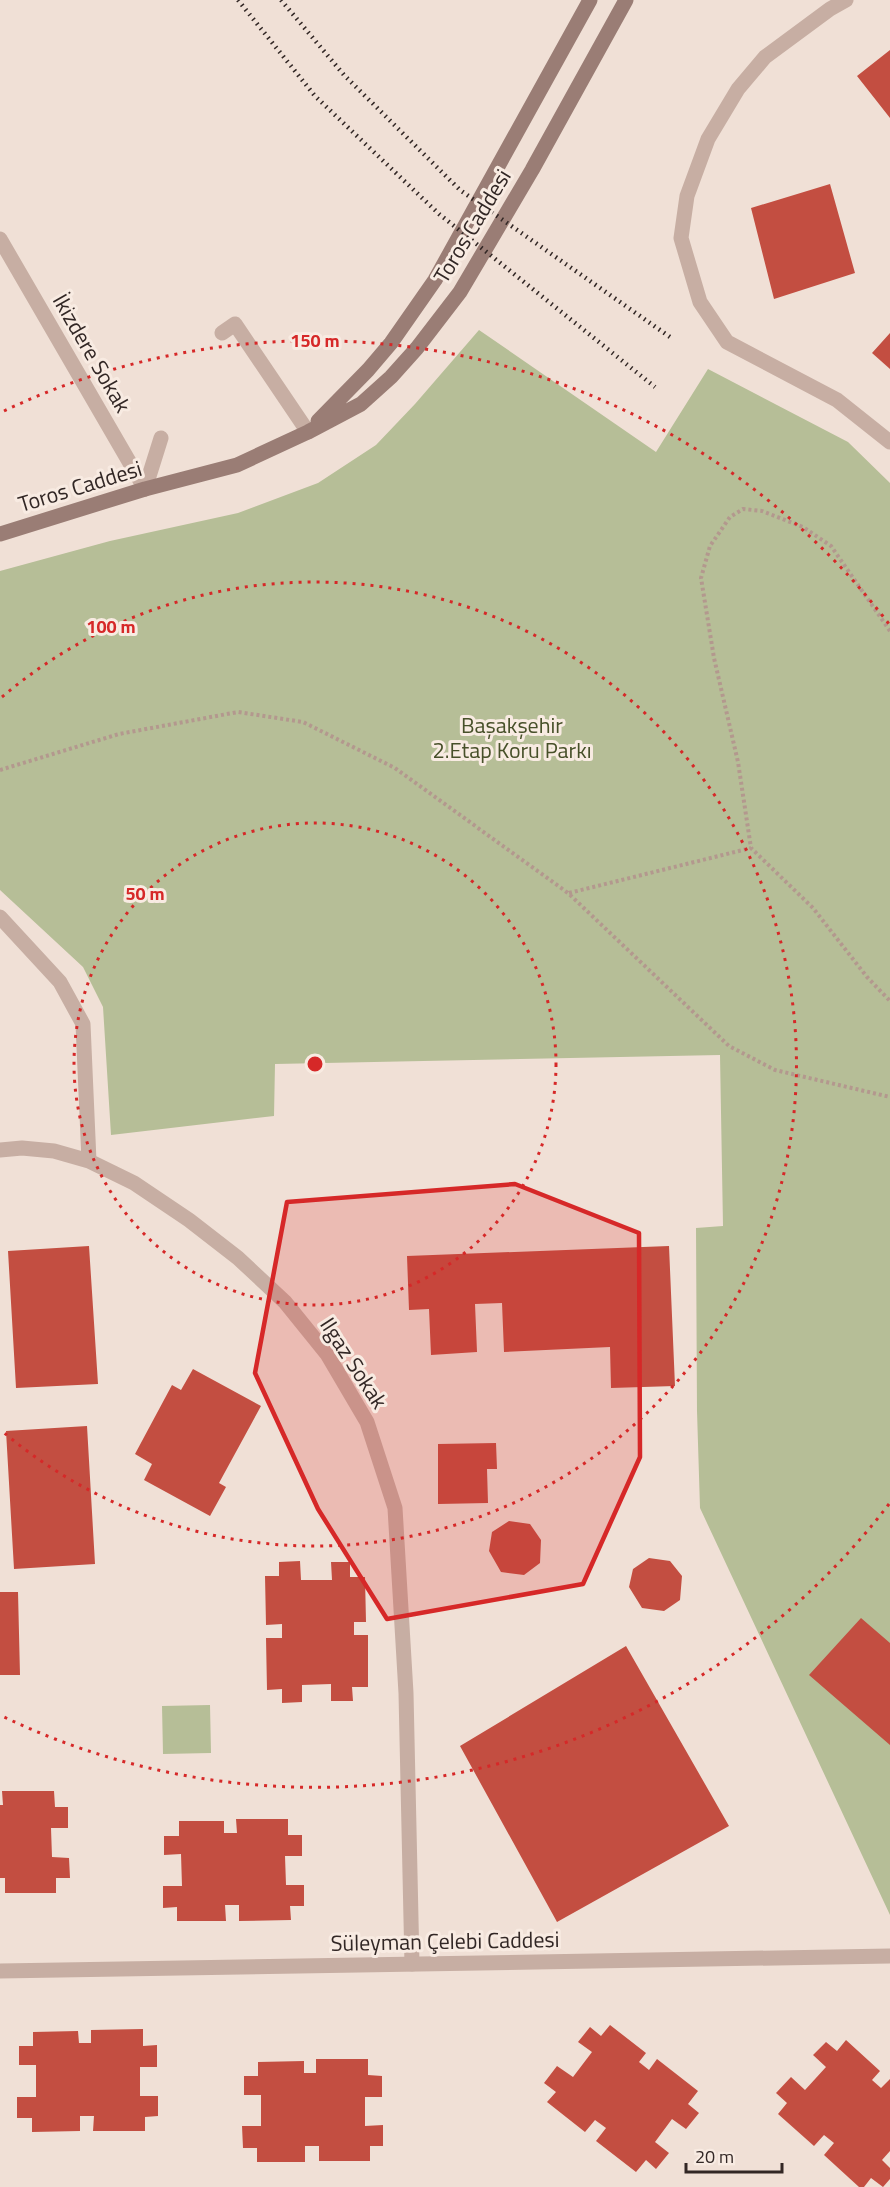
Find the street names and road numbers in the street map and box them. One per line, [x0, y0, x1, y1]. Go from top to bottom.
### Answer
street label: Toros Caddesi [425, 163, 519, 289]
street label: İkizdere Sokak [44, 287, 140, 419]
street label: Toros Caddesi [14, 451, 146, 521]
street label: Ilgaz Sokak [312, 1310, 397, 1416]
street label: Süleyman Çelebi Caddesi [330, 1922, 560, 1960]

